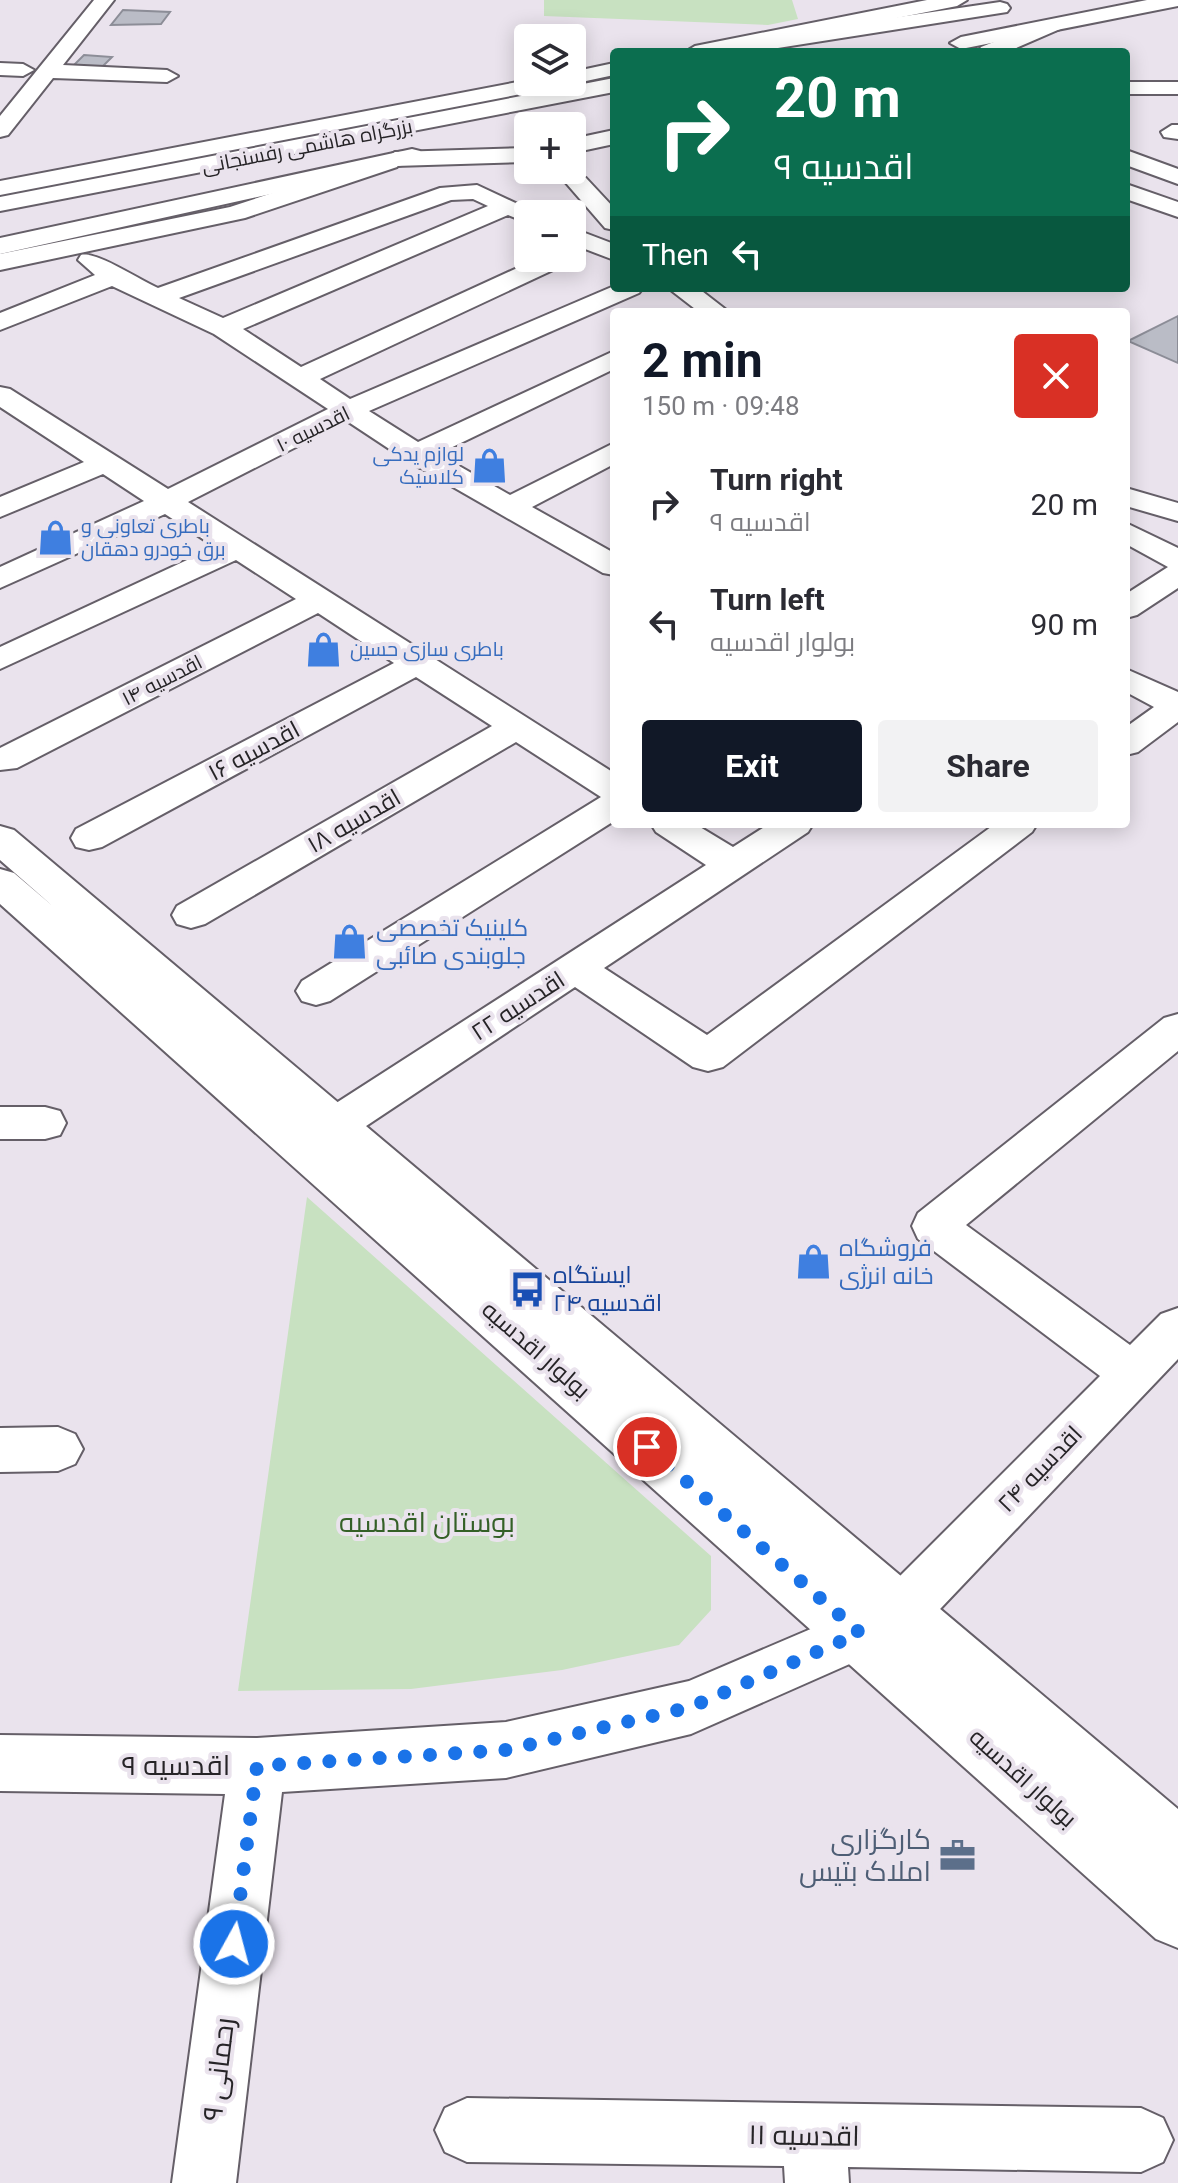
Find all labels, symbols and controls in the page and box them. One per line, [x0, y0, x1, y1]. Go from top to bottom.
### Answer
map controls [514, 24, 586, 272]
button: layers [514, 24, 586, 96]
text: 20 m [774, 65, 901, 131]
icon: right [642, 80, 746, 184]
button: + [514, 112, 586, 184]
street label: بزرگراه هاشمی رفسنجانی [200, 114, 415, 179]
text: اقدسیه ۹ [774, 146, 914, 188]
button: − [514, 200, 586, 272]
icon: left [725, 232, 769, 276]
text: Then [642, 237, 709, 272]
text: 2 min [642, 332, 763, 389]
button: close [1014, 334, 1098, 418]
text: 150 m · 09:48 [642, 391, 800, 421]
street label: اقدسیه ۱۰ [273, 401, 353, 457]
place label: لوازم یدکی کلاسیک [373, 442, 464, 489]
shop icon: لوازم یدکی کلاسیک [471, 446, 509, 484]
text: Turn right [710, 462, 843, 497]
icon: right [642, 482, 686, 526]
text: 20 m [1031, 487, 1098, 522]
text: اقدسیه ۹ [710, 507, 811, 537]
place label: باطری تعاونی و برق خودرو دهقان [81, 514, 226, 562]
shop icon: باطری تعاونی و برق خودرو دهقان [36, 518, 74, 556]
text: Turn left [710, 582, 825, 617]
icon: left [642, 602, 686, 646]
text: 90 m [1031, 607, 1098, 642]
text: بولوار اقدسیه [710, 627, 855, 657]
shop icon: باطری سازی حسین [305, 630, 343, 668]
place label: باطری سازی حسین [350, 637, 504, 662]
street label: اقدسیه ۱۴ [118, 650, 206, 710]
street label: اقدسیه ۱۶ [204, 715, 304, 787]
button: Exit [642, 720, 862, 812]
button: Share [878, 720, 1098, 812]
street label: اقدسیه ۱۸ [302, 783, 406, 859]
place label: کلینیک تخصصی جلوبندی صائبی [376, 914, 528, 970]
shop icon: کلینیک تخصصی جلوبندی صائبی [331, 923, 369, 961]
street label: اقدسیه ۲۲ [466, 965, 570, 1047]
place label: فروشگاه خانه انرژی [839, 1234, 934, 1290]
shop icon: فروشگاه خانه انرژی [794, 1243, 832, 1281]
place label: ایستگاه اقدسیه ۲۴ [553, 1261, 662, 1317]
bus stop icon: ایستگاه اقدسیه ۲۴ [508, 1270, 546, 1308]
street label: بولوار اقدسیه [476, 1295, 596, 1405]
pin [613, 1413, 681, 1481]
street label: اقدسیه ۲۴ [992, 1420, 1088, 1518]
icon: arrive [625, 1425, 669, 1469]
park label: بوستان اقدسیه [339, 1506, 515, 1539]
street label: بولوار اقدسیه [964, 1723, 1082, 1833]
street label: اقدسیه ۹ [122, 1749, 230, 1782]
place label: کارگزاری املاک بتیس [799, 1823, 931, 1888]
office icon: کارگزاری املاک بتیس [938, 1836, 976, 1874]
position arrow [192, 1902, 276, 1986]
street label: رحمانی ۹ [196, 2016, 241, 2123]
street label: اقدسیه ۱۱ [748, 2118, 860, 2153]

